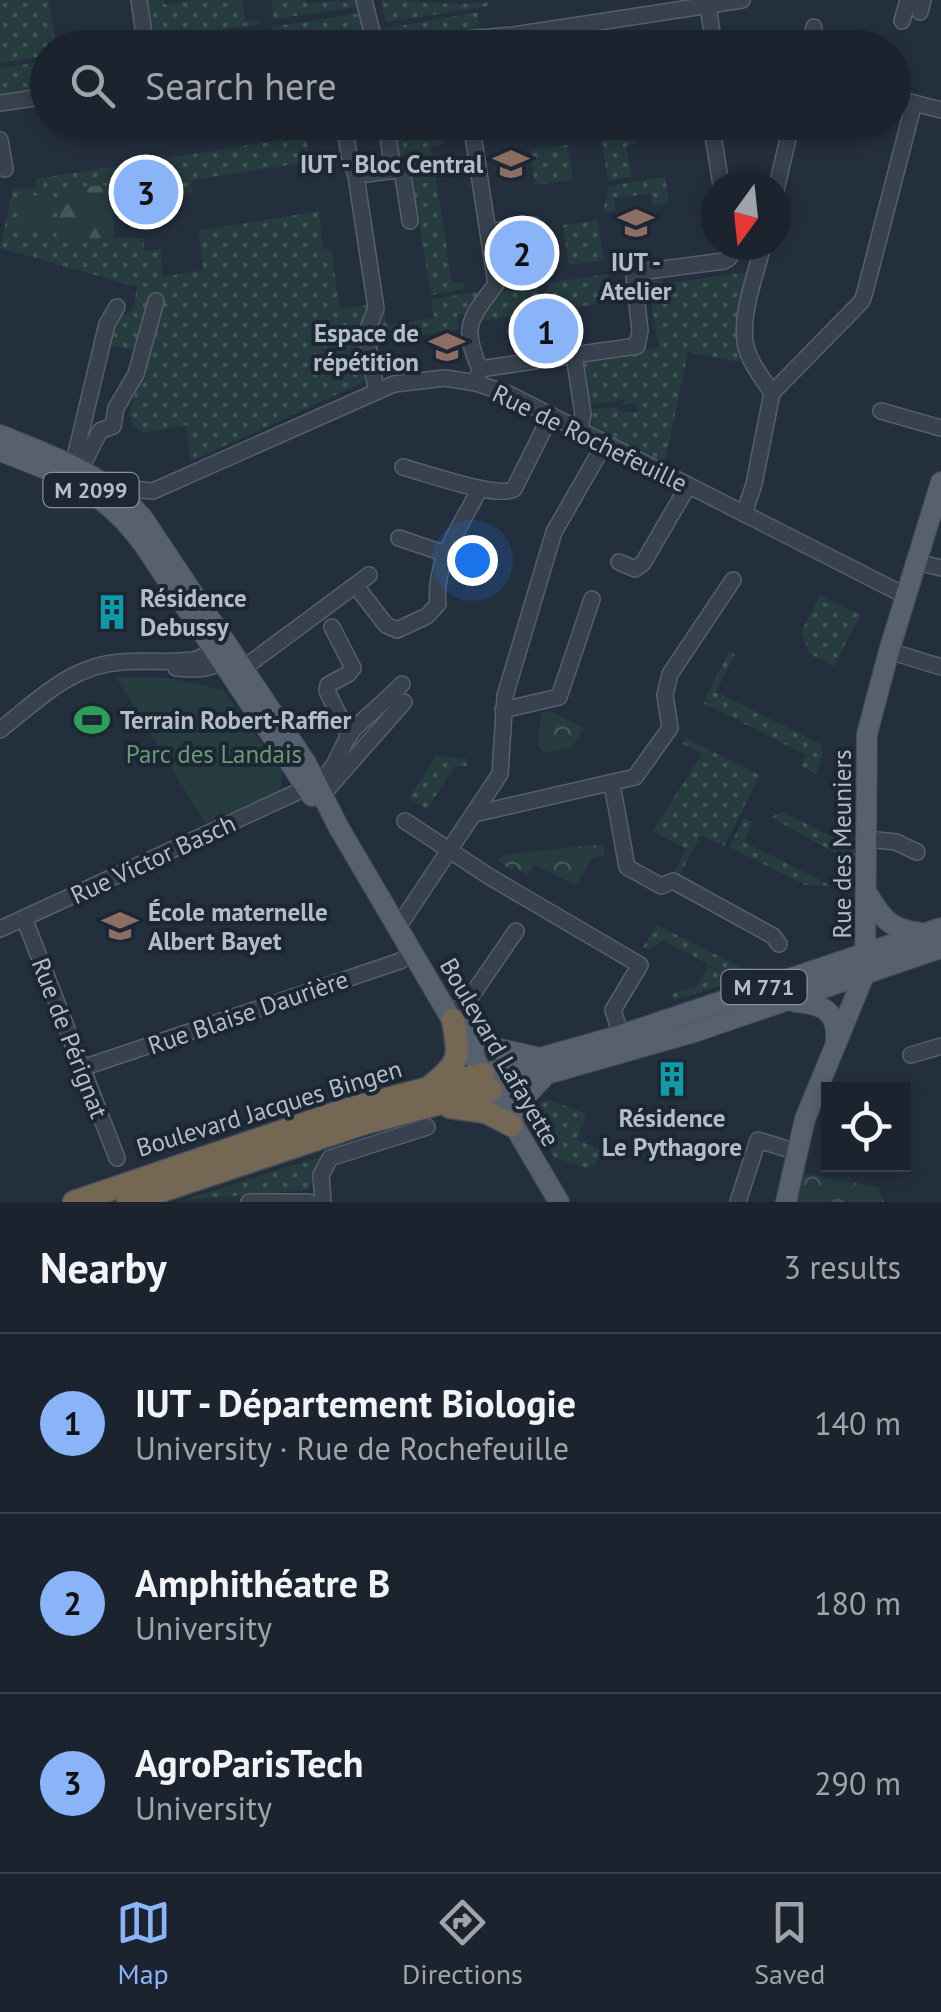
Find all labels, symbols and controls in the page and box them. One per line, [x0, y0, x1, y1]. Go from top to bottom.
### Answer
search box [30, 30, 911, 140]
icon: search [65, 58, 120, 113]
text: Search here [145, 61, 337, 110]
school or university icon: IUT - Bloc Central [492, 145, 530, 183]
place label: IUT - Bloc Central [300, 148, 484, 180]
pin: 3 [114, 154, 178, 230]
north arrow [701, 170, 791, 260]
school or university icon: IUT - Atelier [617, 204, 655, 242]
pin: 2 [490, 216, 554, 290]
place label: IUT - Atelier [600, 246, 672, 307]
pin: 1 [514, 294, 578, 368]
place label: Espace de répétition [313, 317, 419, 378]
school or university icon: Espace de répétition [428, 328, 466, 366]
street label: Rue de Rochefeuille [487, 377, 693, 499]
road number: M 2099 [44, 473, 138, 507]
your location [447, 535, 498, 586]
place label: Résidence Debussy [140, 582, 247, 643]
building icon: Résidence Debussy [93, 593, 131, 631]
sports icon: Terrain Robert-Raffier [73, 701, 111, 739]
place label: Terrain Robert-Raffier [120, 704, 352, 736]
park label: Parc des Landais [126, 738, 302, 770]
street label: Rue des Meuniers [826, 750, 858, 938]
street label: Rue Victor Basch [66, 807, 240, 911]
place label: École maternelle Albert Bayet [148, 896, 328, 957]
school or university icon: École maternelle Albert Bayet [101, 907, 139, 945]
street label: Boulevard Lafayette [433, 952, 567, 1152]
street label: Rue de Pérignat [25, 953, 115, 1123]
street label: Rue Blaise Daurière [144, 963, 352, 1061]
road number: M 771 [722, 970, 806, 1004]
street label: Boulevard Jacques Bingen [132, 1052, 406, 1164]
building icon: Résidence Le Pythagore [653, 1060, 691, 1098]
map controls [821, 1082, 911, 1172]
button: locate [821, 1082, 911, 1172]
place label: Résidence Le Pythagore [602, 1102, 742, 1163]
text: Nearby [40, 1240, 167, 1295]
text: 3 results [783, 1246, 901, 1288]
text: IUT - Département Biologie [135, 1378, 576, 1427]
text: 1 [63, 1402, 82, 1444]
text: 140 m [814, 1402, 901, 1444]
text: University · Rue de Rochefeuille [135, 1427, 569, 1469]
text: Amphithéatre B [135, 1558, 390, 1607]
text: 2 [63, 1582, 82, 1624]
text: 180 m [814, 1582, 901, 1624]
text: University [135, 1607, 272, 1649]
text: AgroParisTech [135, 1738, 363, 1787]
text: 3 [63, 1762, 82, 1804]
text: 290 m [814, 1762, 901, 1804]
text: University [135, 1787, 272, 1829]
tab: Map [116, 1895, 171, 1992]
tab: Directions [402, 1895, 523, 1992]
tab: Saved [754, 1895, 825, 1992]

